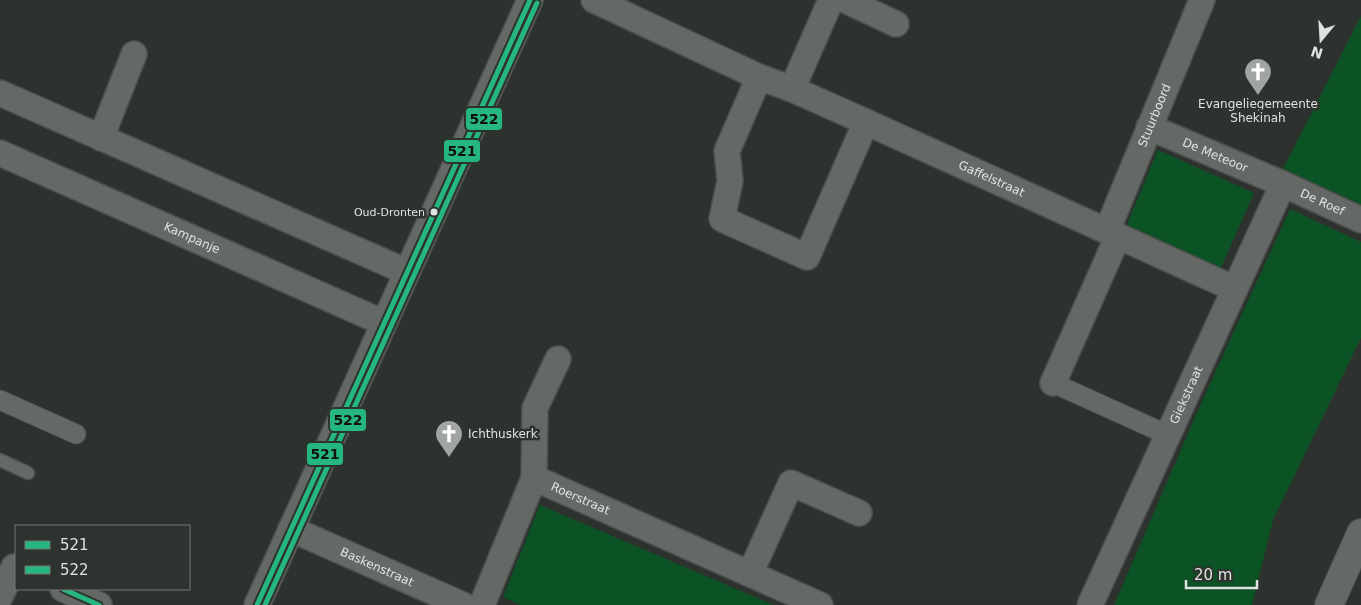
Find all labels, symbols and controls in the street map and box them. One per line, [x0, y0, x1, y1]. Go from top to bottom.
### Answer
north arrow [1296, 15, 1346, 65]
text: N [1309, 43, 1325, 62]
church icon: Evangeliegemeente Shekinah [1243, 57, 1273, 96]
street label: Stuurboord [1135, 82, 1174, 149]
place label: Evangeliegemeente Shekinah [1198, 97, 1318, 125]
line badge: 522 [465, 107, 503, 131]
text: 522 [469, 111, 499, 127]
street label: De Meteoor [1180, 135, 1250, 175]
line badge: 521 [443, 139, 481, 163]
text: 521 [447, 143, 477, 159]
street label: Gaffelstraat [956, 158, 1027, 200]
street label: De Roef [1298, 186, 1347, 219]
place label: Oud-Dronten [354, 206, 425, 219]
marker: Oud-Dronten [429, 207, 439, 217]
street label: Kampanje [162, 219, 222, 257]
street label: Giekstraat [1167, 363, 1206, 426]
line badge: 522 [329, 408, 367, 432]
text: 522 [333, 412, 363, 428]
church icon: Ichthuskerk [434, 419, 464, 458]
place label: Ichthuskerk [468, 427, 538, 441]
line badge: 521 [306, 442, 344, 466]
text: 521 [310, 446, 340, 462]
street label: Roerstraat [549, 479, 612, 518]
legend [15, 525, 190, 590]
text: 521 [60, 536, 89, 554]
street label: Baskenstraat [338, 545, 416, 589]
scale bar [1186, 558, 1257, 590]
text: 522 [60, 561, 89, 579]
text: 20 m [1194, 566, 1232, 584]

